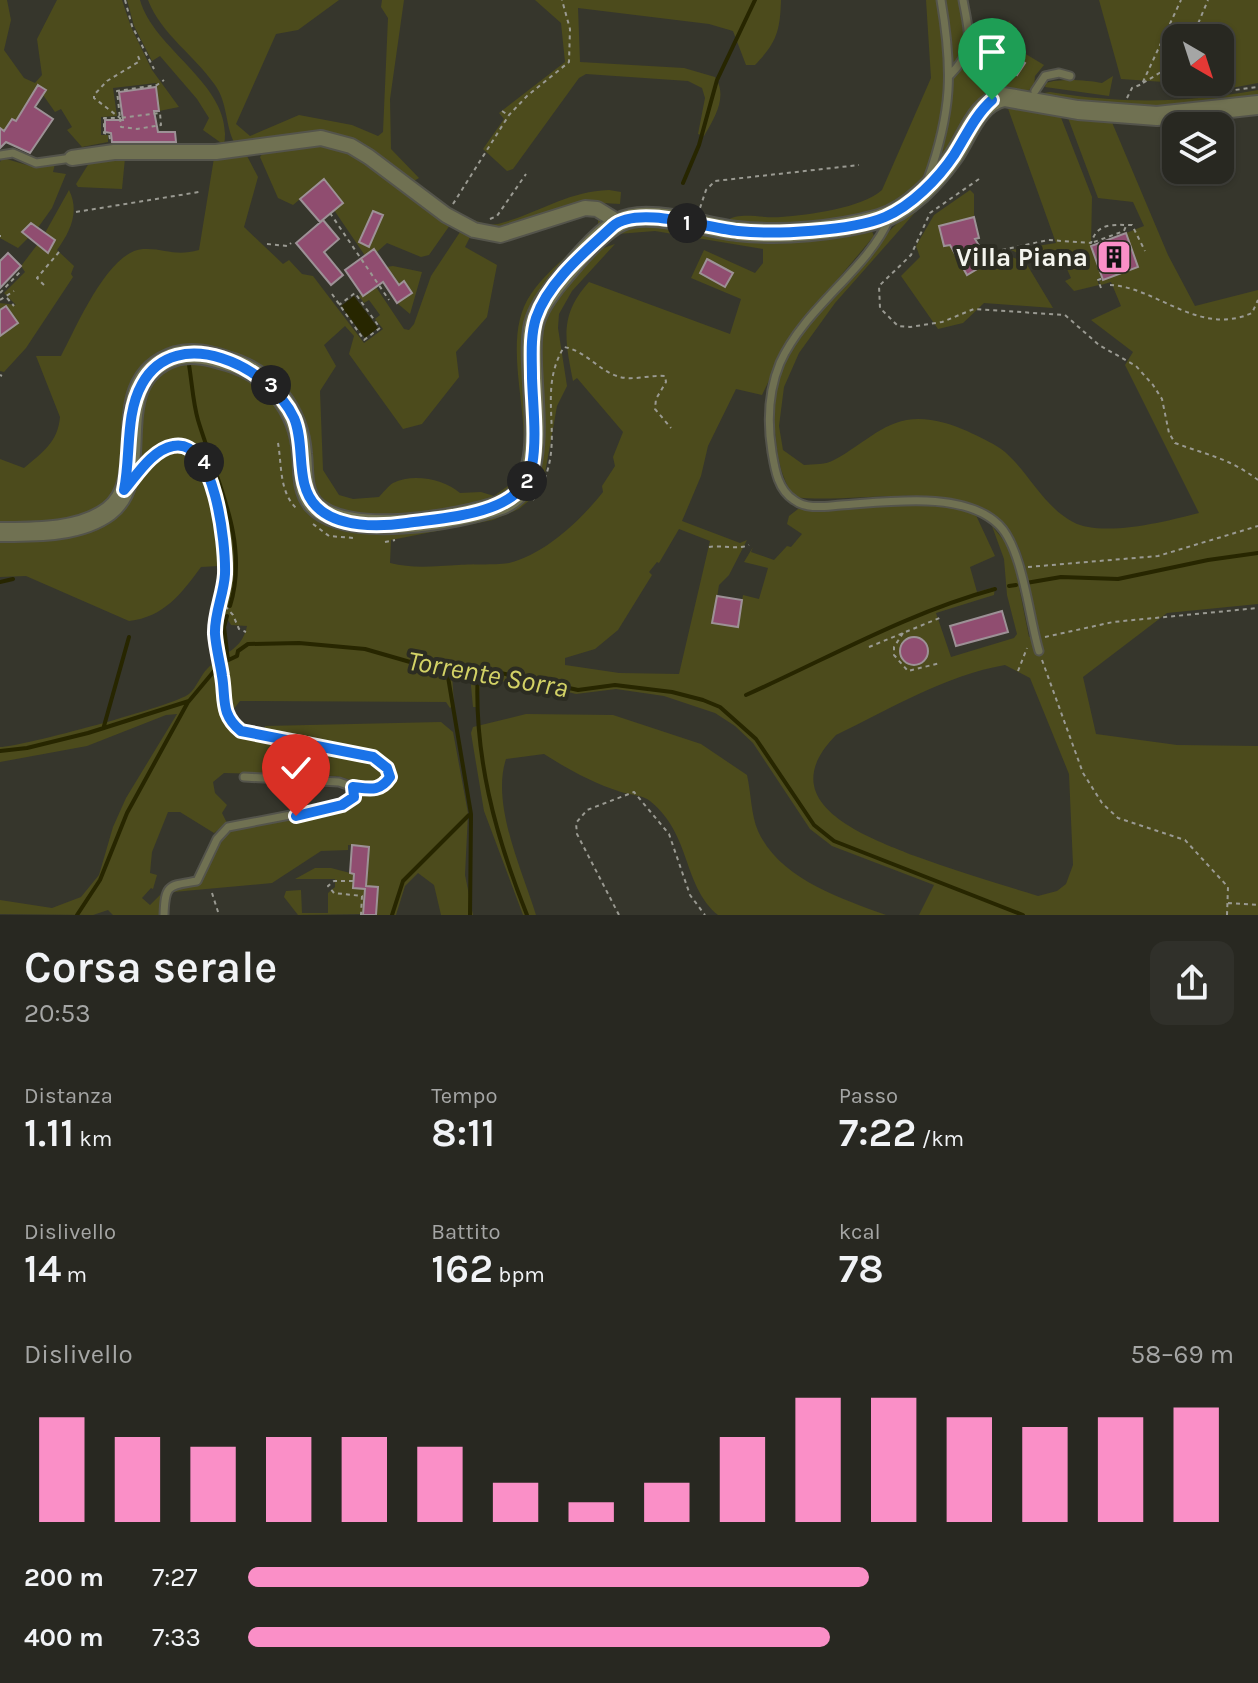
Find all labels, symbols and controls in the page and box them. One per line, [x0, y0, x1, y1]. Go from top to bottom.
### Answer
pin [958, 18, 1026, 100]
north arrow [1162, 24, 1234, 96]
map controls [1162, 24, 1234, 184]
icon: arrive [970, 30, 1014, 74]
button: layers [1162, 112, 1234, 184]
pin: 1 [667, 203, 707, 243]
text: 1 [683, 210, 691, 236]
building icon: Villa Piana [1095, 238, 1133, 276]
place label: Villa Piana [956, 242, 1088, 273]
pin: 3 [251, 365, 291, 405]
text: 3 [264, 372, 278, 398]
pin: 4 [184, 442, 224, 482]
text: 4 [197, 449, 211, 475]
pin: 2 [507, 461, 547, 501]
text: 2 [520, 468, 534, 494]
water label: Torrente Sorra [405, 644, 571, 704]
pin [262, 734, 330, 816]
icon: check [274, 746, 318, 790]
button: share [1150, 941, 1234, 1025]
text: Corsa serale [24, 942, 277, 993]
text: 20:53 [24, 998, 91, 1029]
text: Distanza [24, 1083, 113, 1109]
text: Tempo [431, 1083, 497, 1109]
text: Passo [839, 1083, 898, 1109]
text: 1.11 [24, 1109, 74, 1156]
text: 8:11 [431, 1109, 495, 1156]
text: 7:22 [839, 1109, 916, 1156]
text: km [74, 1126, 112, 1152]
text: /km [916, 1126, 964, 1152]
text: Dislivello [24, 1219, 116, 1245]
text: Battito [431, 1219, 501, 1245]
text: kcal [839, 1219, 881, 1245]
text: 14 [24, 1245, 61, 1292]
text: 162 [431, 1245, 493, 1292]
text: 78 [839, 1245, 884, 1292]
text: m [61, 1262, 87, 1288]
text: bpm [493, 1262, 545, 1288]
text: Dislivello [24, 1339, 133, 1370]
text: 58–69 m [1131, 1339, 1234, 1370]
text: 200 m [24, 1562, 104, 1593]
text: 7:27 [152, 1562, 197, 1593]
text: 400 m [24, 1622, 104, 1653]
text: 7:33 [152, 1622, 201, 1653]

